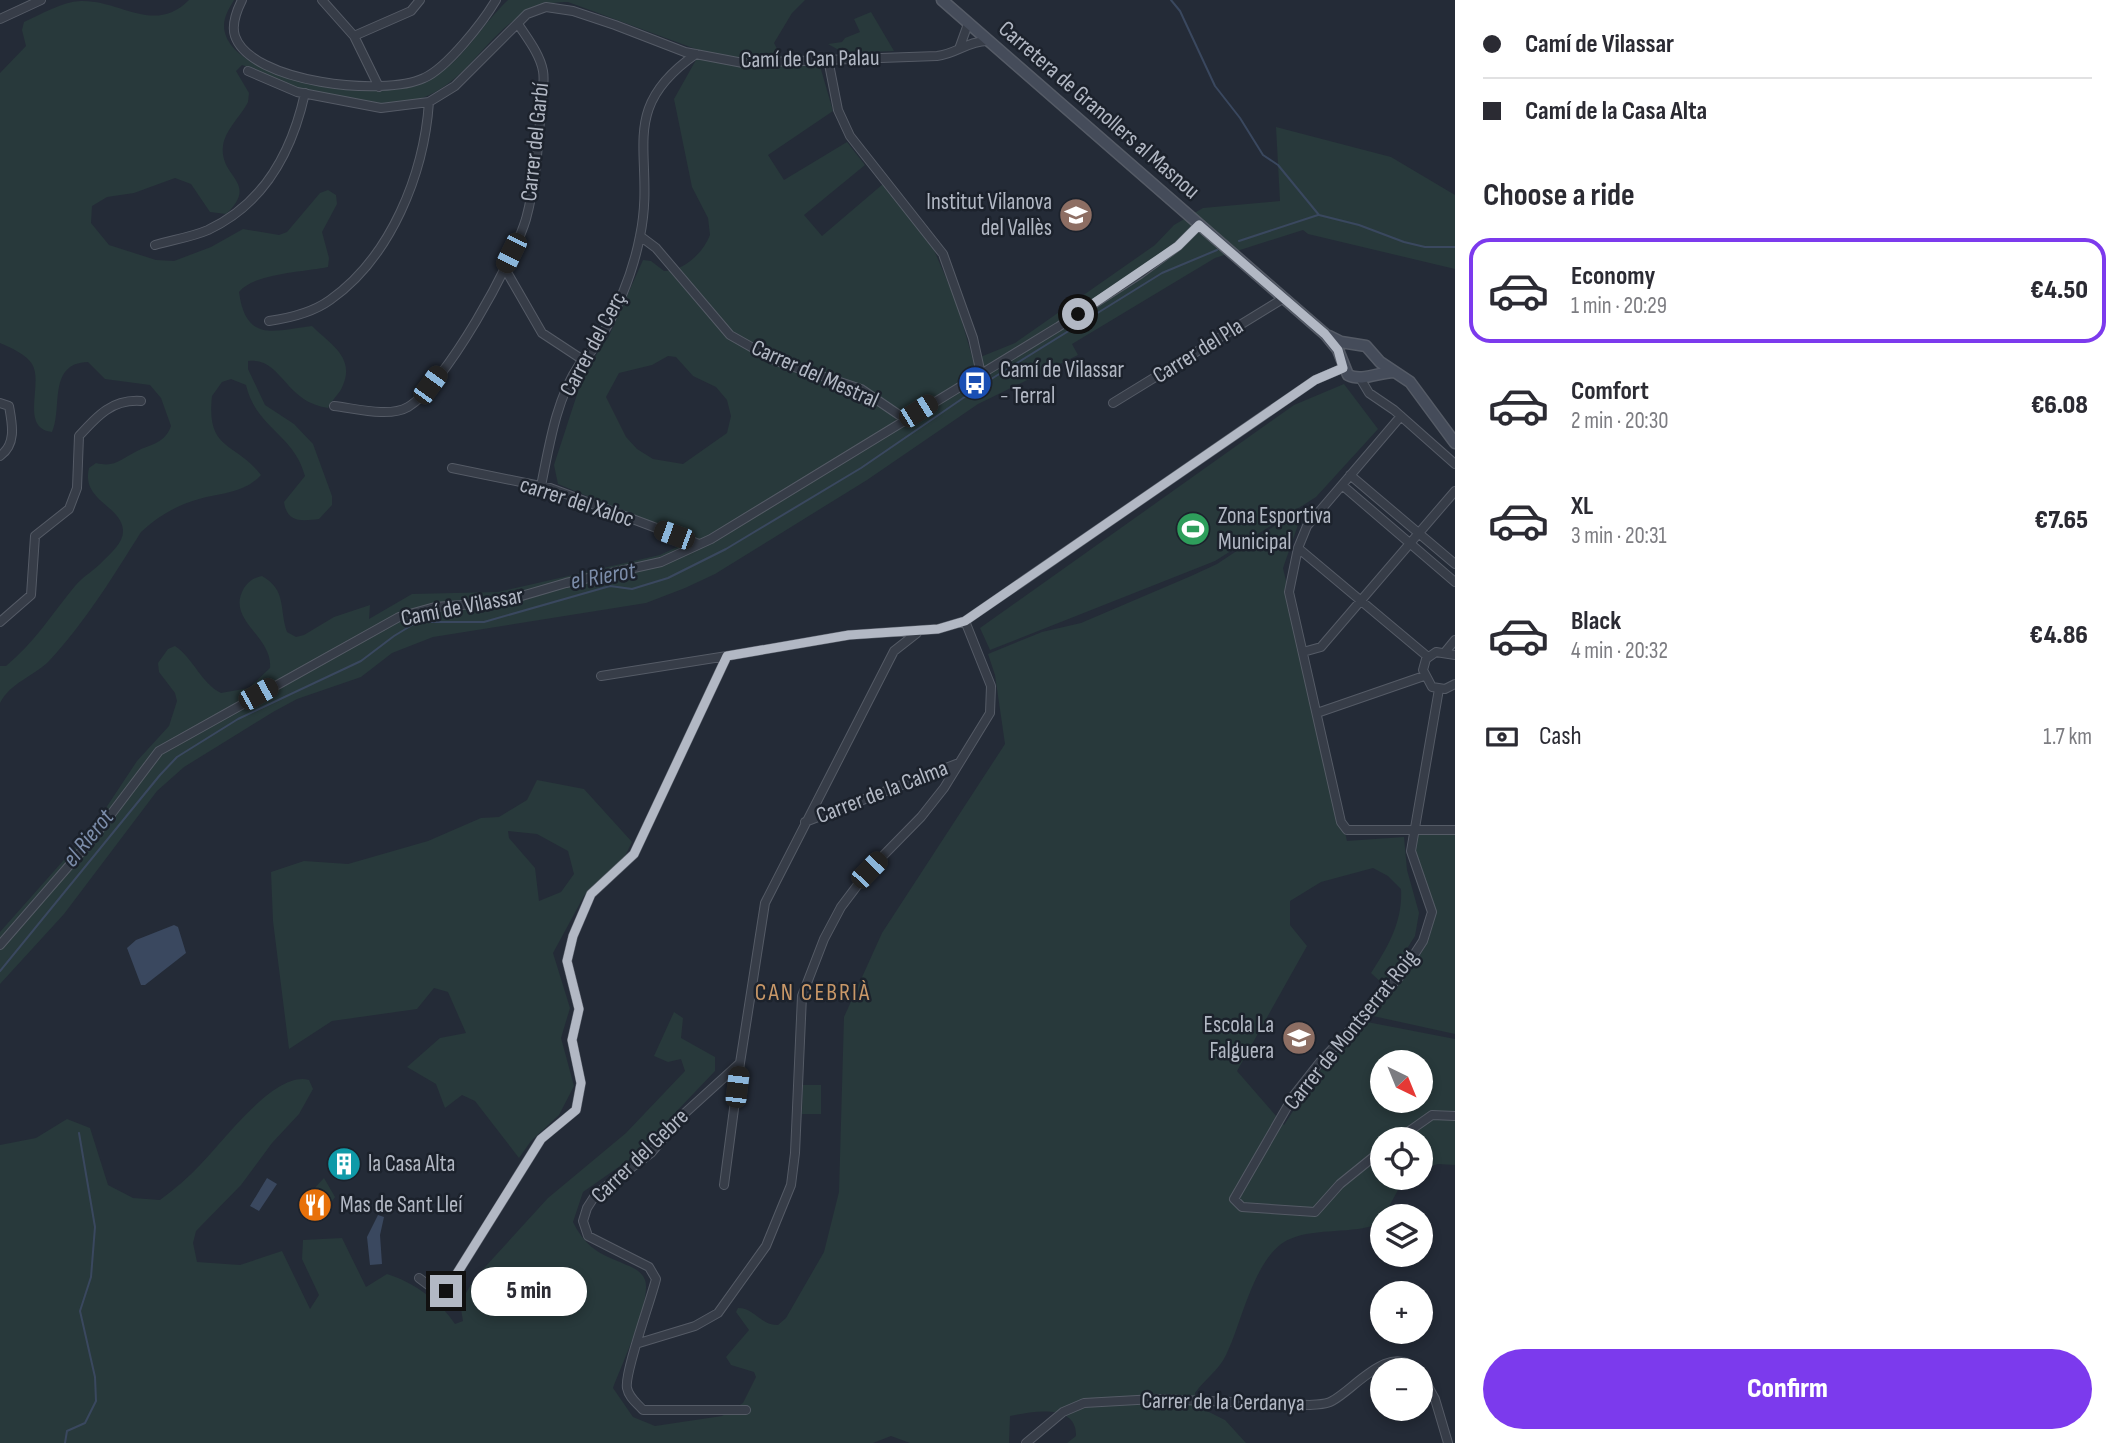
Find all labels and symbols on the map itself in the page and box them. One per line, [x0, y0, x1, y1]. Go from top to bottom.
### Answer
street label: Carretera de Granollers al Masnou [993, 15, 1205, 205]
street label: Camí de Can Palau [740, 44, 880, 74]
street label: Carrer del Garbí [515, 80, 555, 203]
place label: Institut Vilanova del Vallès [926, 188, 1052, 242]
school or university icon: Institut Vilanova del Vallès [1057, 196, 1095, 234]
car [493, 230, 530, 276]
street label: Carrer del Cerç [554, 287, 632, 401]
route start [1062, 298, 1094, 330]
street label: Carrer del Pla [1148, 312, 1248, 390]
street label: Carrer del Mestral [747, 333, 883, 415]
place label: Camí de Vilassar - Terral [1000, 356, 1125, 410]
car [410, 362, 451, 408]
bus stop icon: Camí de Vilassar - Terral [956, 364, 994, 402]
car [895, 391, 942, 431]
street label: carrer del Xaloc [516, 470, 638, 534]
place label: Zona Esportiva Municipal [1218, 502, 1331, 556]
sports icon: Zona Esportiva Municipal [1174, 510, 1212, 548]
car [651, 518, 698, 552]
water label: el Rierot [568, 556, 639, 596]
street label: Camí de Vilassar [398, 581, 526, 633]
car [235, 675, 282, 713]
street label: Carrer de la Calma [812, 754, 952, 830]
water label: el Rierot [56, 803, 120, 873]
car [847, 848, 892, 892]
street label: Carrer de Montserrat Roig [1278, 944, 1424, 1116]
district label: CAN CEBRIÀ [755, 978, 871, 1007]
place label: Escola La Falguera [1203, 1011, 1274, 1065]
school or university icon: Escola La Falguera [1280, 1019, 1318, 1057]
north arrow [1370, 1050, 1433, 1113]
car [725, 1065, 750, 1109]
street label: Carrer del Gebre [585, 1103, 695, 1209]
building icon: la Casa Alta [325, 1145, 363, 1183]
place label: la Casa Alta [368, 1150, 455, 1178]
restaurant icon: Mas de Sant Lleí [296, 1186, 334, 1224]
place label: Mas de Sant Lleí [340, 1191, 463, 1219]
callout: 5 min [471, 1266, 586, 1316]
route end [430, 1275, 462, 1307]
street label: Carrer de la Cerdanya [1141, 1387, 1305, 1417]

